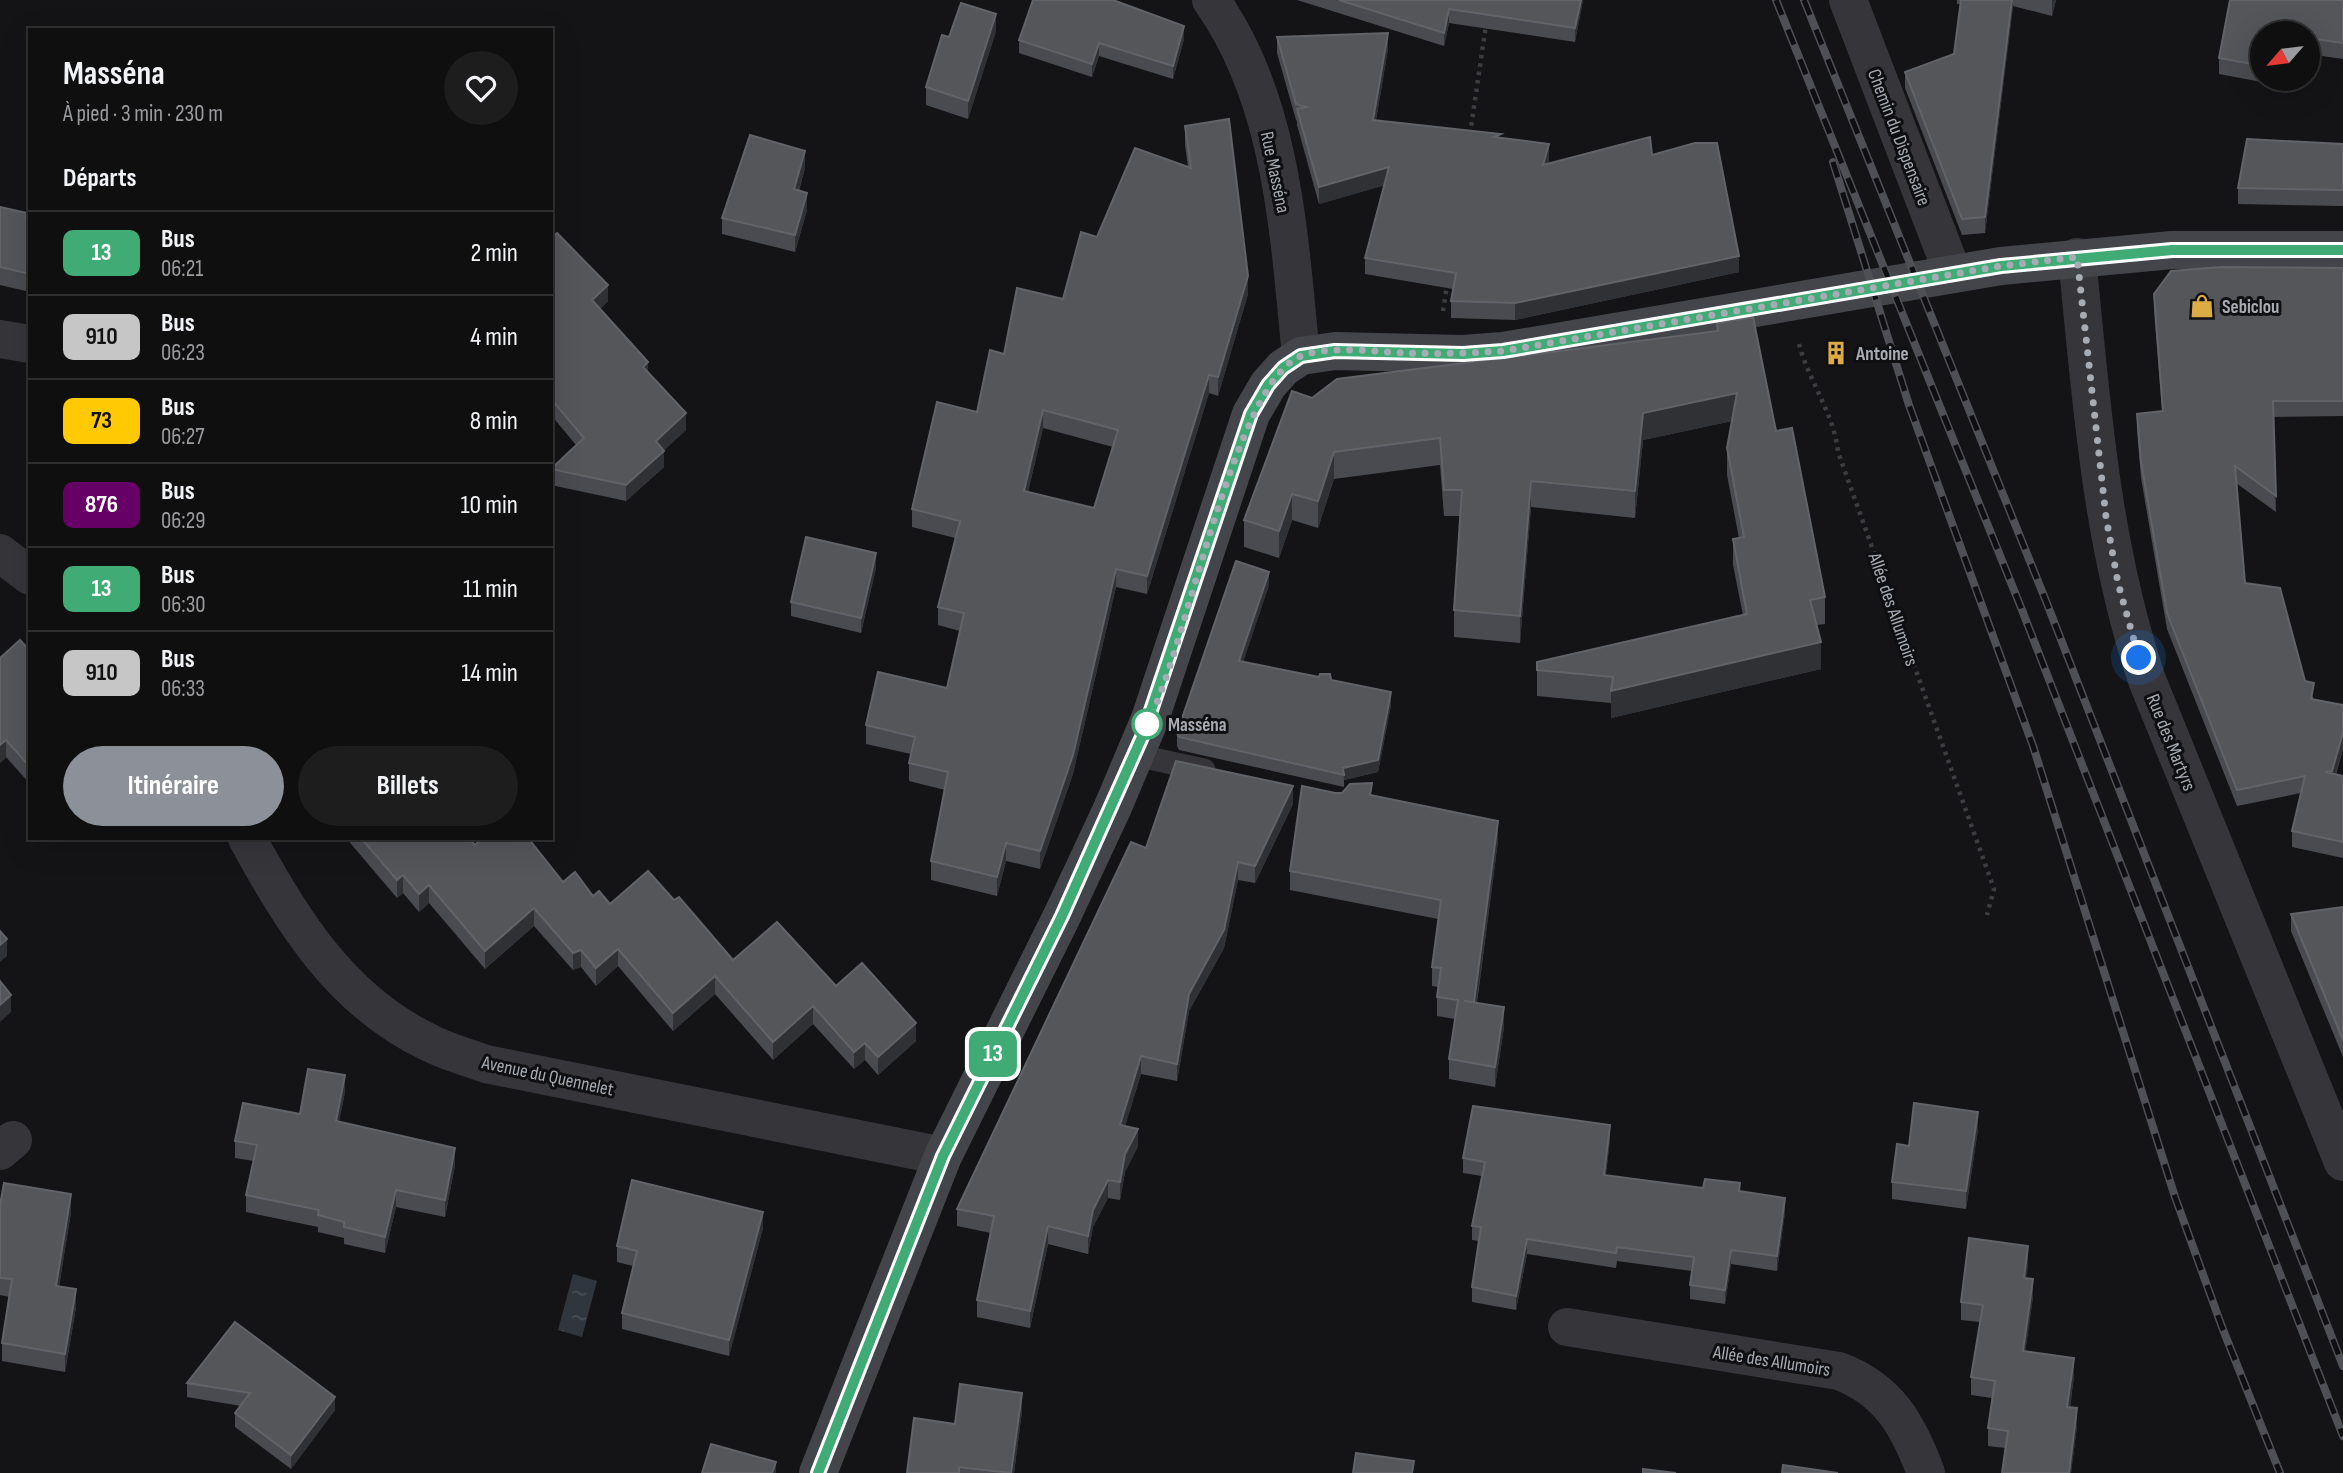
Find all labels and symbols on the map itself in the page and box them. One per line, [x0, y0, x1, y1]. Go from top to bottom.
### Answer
north arrow [2250, 21, 2320, 91]
street label: Chemin du Dispensaire [1862, 66, 1935, 209]
street label: Rue Masséna [1255, 130, 1294, 215]
shop icon: Sebiclou [2188, 292, 2216, 320]
place label: Sebiclou [2222, 296, 2279, 319]
building icon: Antoine [1822, 339, 1850, 367]
place label: Antoine [1855, 343, 1909, 366]
street label: Allée des Allumoirs [1862, 549, 1923, 669]
your location [2121, 640, 2156, 675]
street label: Rue des Martyrs [2141, 691, 2200, 794]
marker: Masséna [1132, 709, 1162, 739]
place label: Masséna [1168, 714, 1227, 737]
line badge: 13 [962, 1031, 1024, 1077]
street label: Avenue du Quennelet [479, 1051, 616, 1102]
street label: Allée des Allumoirs [1711, 1341, 1832, 1382]

